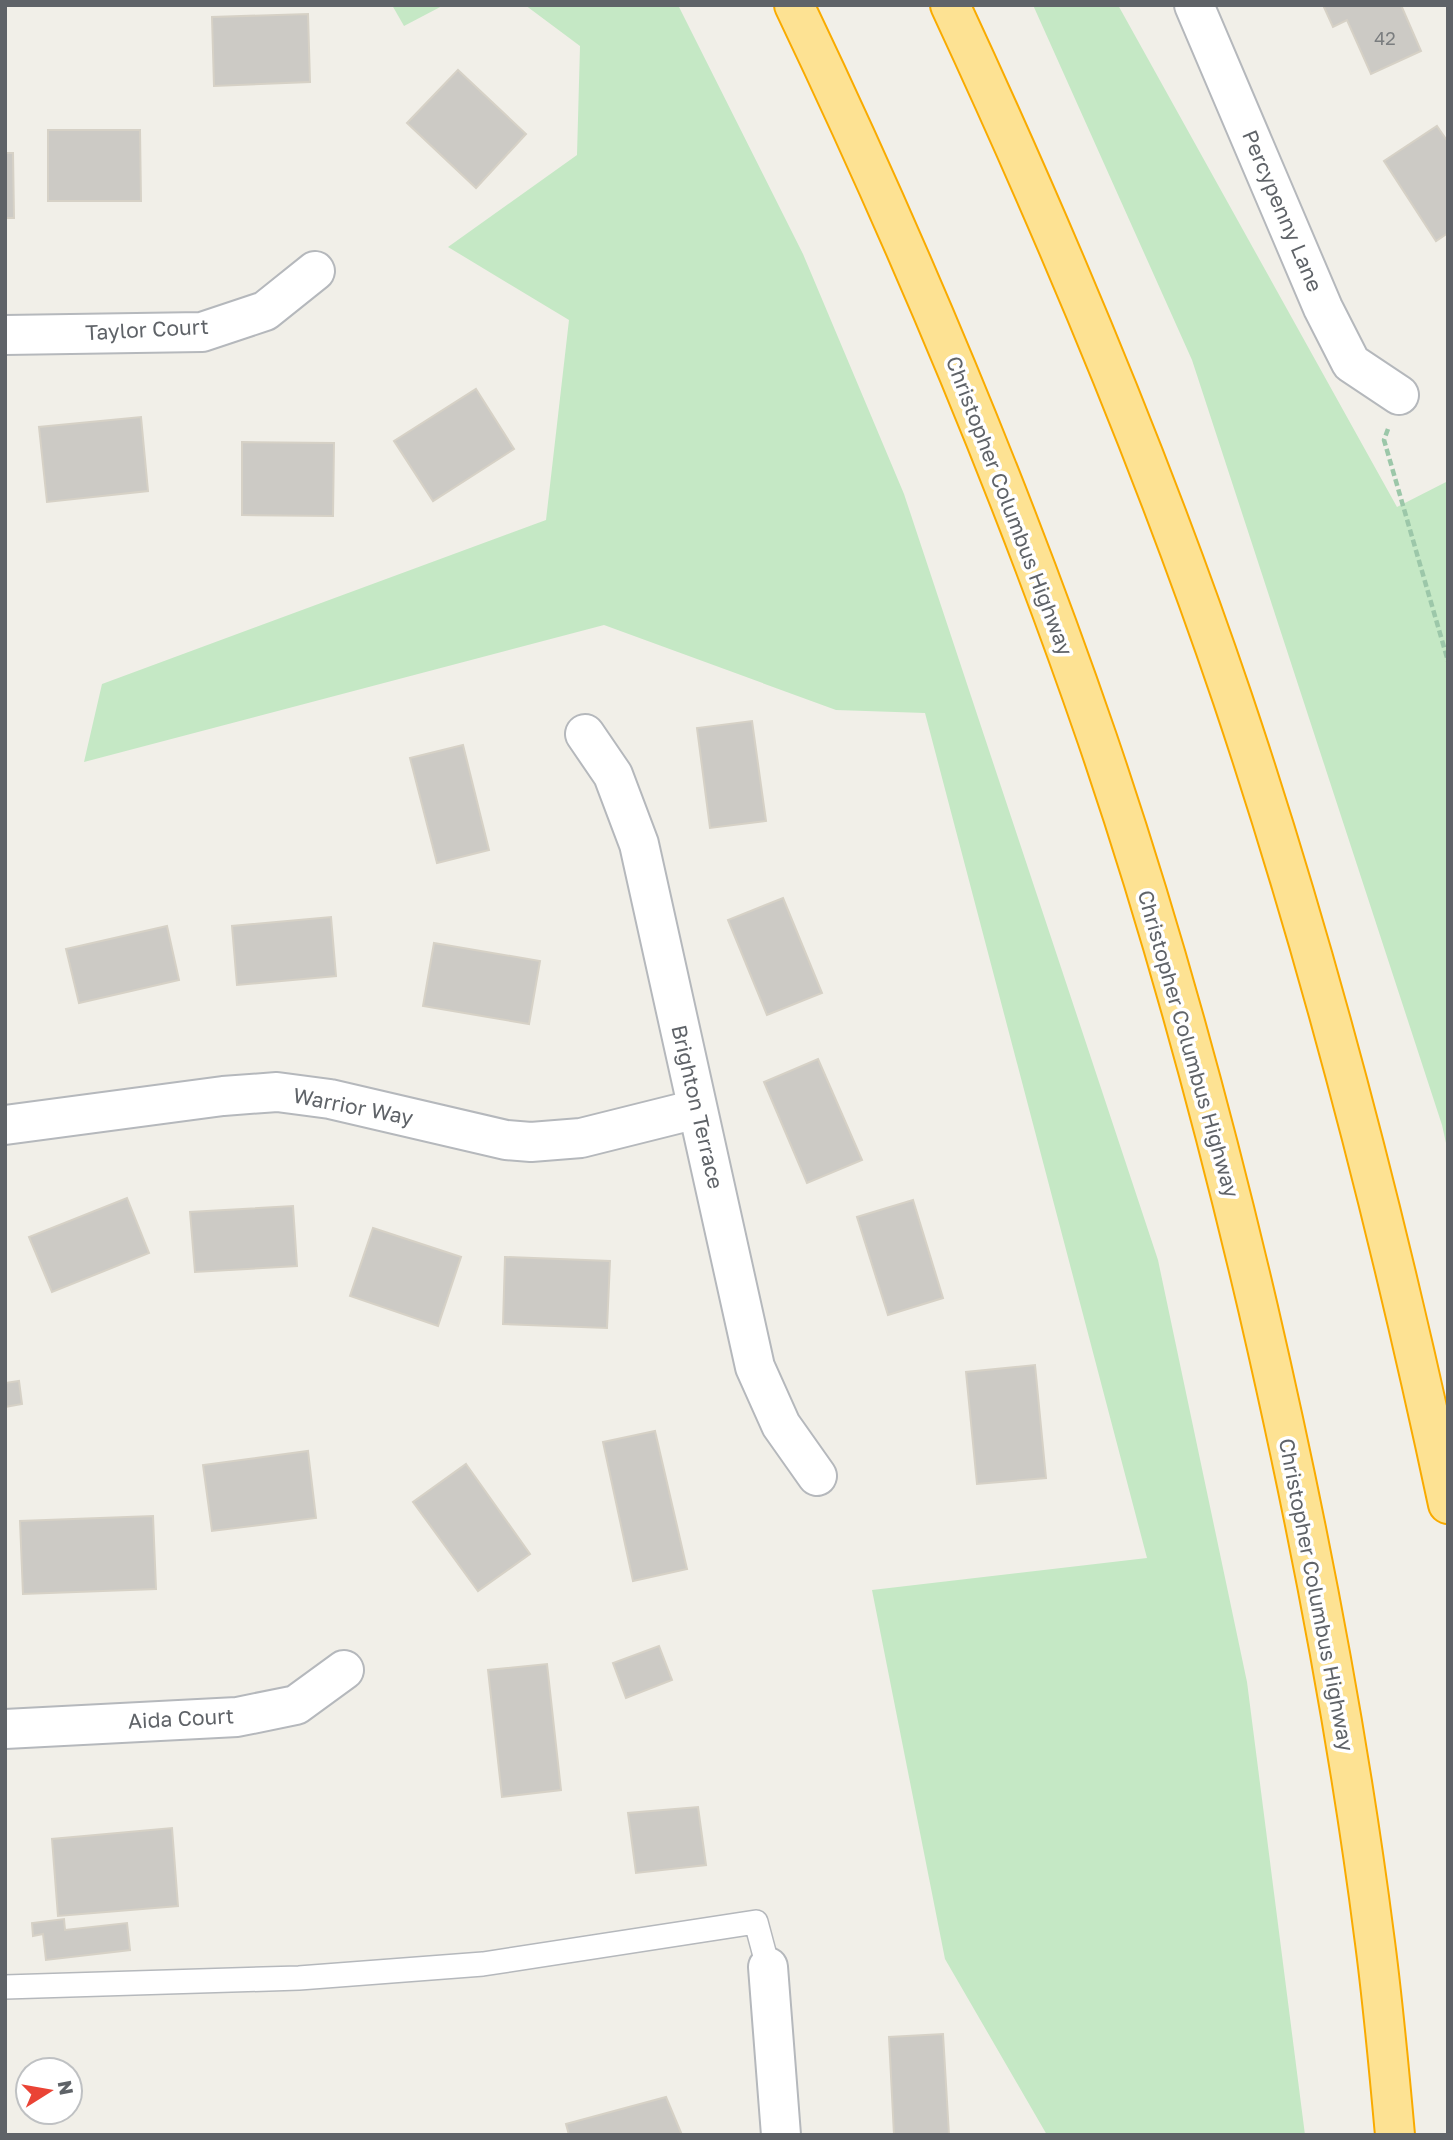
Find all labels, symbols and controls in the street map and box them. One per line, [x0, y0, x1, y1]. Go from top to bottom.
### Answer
house number: 42 [1374, 27, 1396, 49]
street label: Percypenny Lane [1237, 126, 1329, 295]
street label: Taylor Court [85, 313, 209, 345]
street label: Christopher Columbus Highway [941, 352, 1079, 659]
street label: Christopher Columbus Highway [1133, 887, 1245, 1201]
street label: Brighton Terrace [666, 1022, 729, 1191]
street label: Warrior Way [291, 1082, 416, 1130]
street label: Christopher Columbus Highway [1274, 1436, 1360, 1754]
street label: Aida Court [127, 1702, 235, 1734]
north arrow [14, 2056, 84, 2126]
text: N [54, 2078, 79, 2097]

